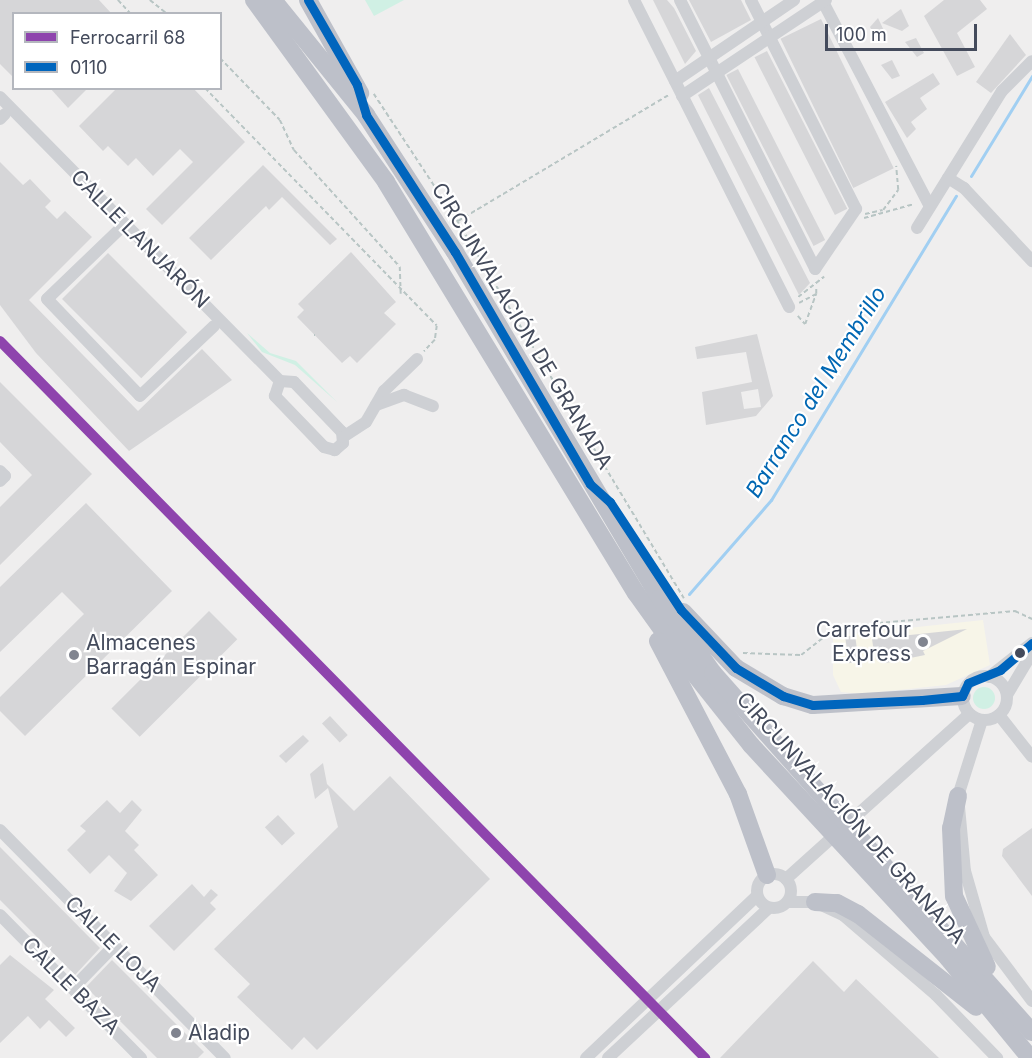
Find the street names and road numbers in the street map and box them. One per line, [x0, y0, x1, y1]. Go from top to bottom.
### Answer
street label: CALLE LANJARÓN [66, 165, 214, 313]
street label: CIRCUNVALACIÓN DE GRANADA [426, 178, 618, 474]
street label: CIRCUNVALACIÓN DE GRANADA [731, 687, 971, 949]
street label: CALLE LOJA [60, 891, 166, 997]
street label: CALLE BAZA [17, 932, 125, 1040]

